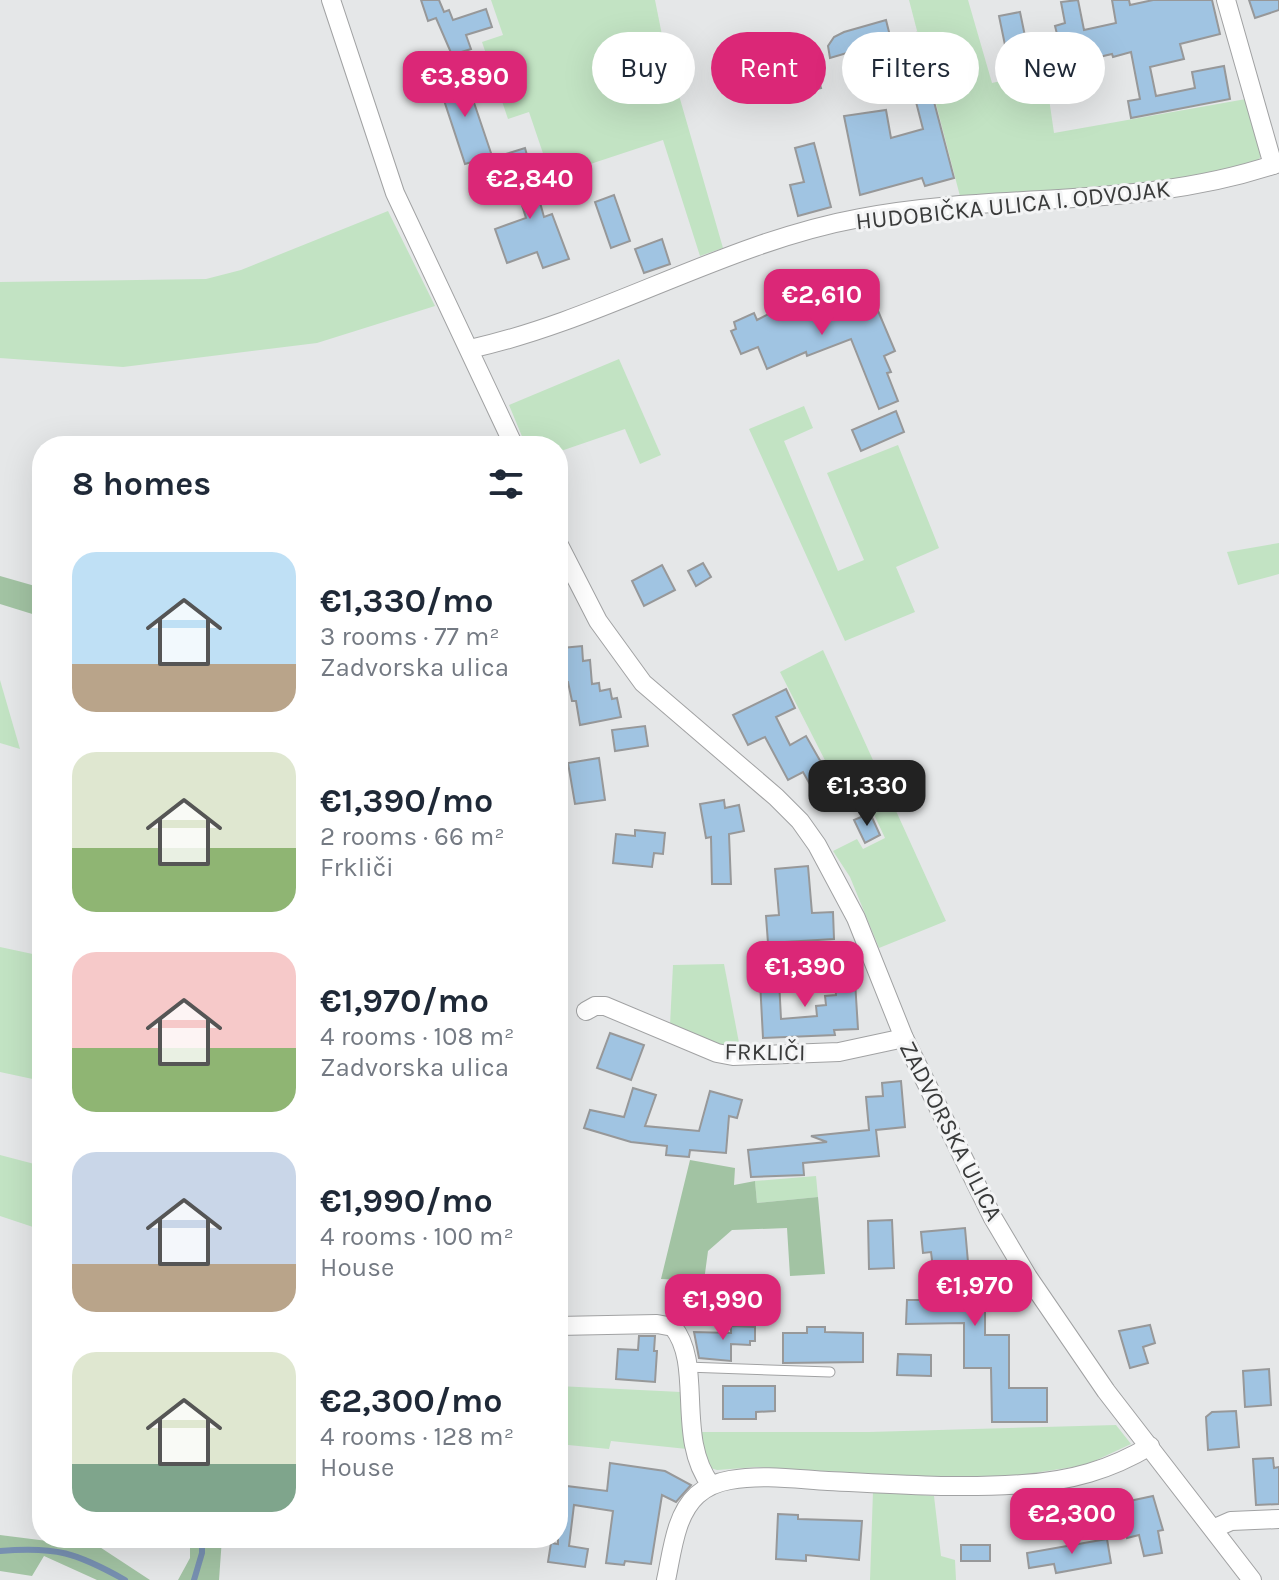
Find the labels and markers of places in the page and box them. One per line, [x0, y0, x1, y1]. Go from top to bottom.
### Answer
pin: €3,890 [400, 51, 530, 119]
pin: €2,840 [465, 153, 595, 221]
pin: €2,610 [757, 269, 887, 337]
pin: €1,330 [802, 760, 932, 828]
pin: €1,390 [740, 941, 870, 1009]
pin: €1,970 [910, 1260, 1040, 1328]
pin: €1,990 [658, 1274, 788, 1342]
pin: €2,300 [1007, 1488, 1137, 1556]

